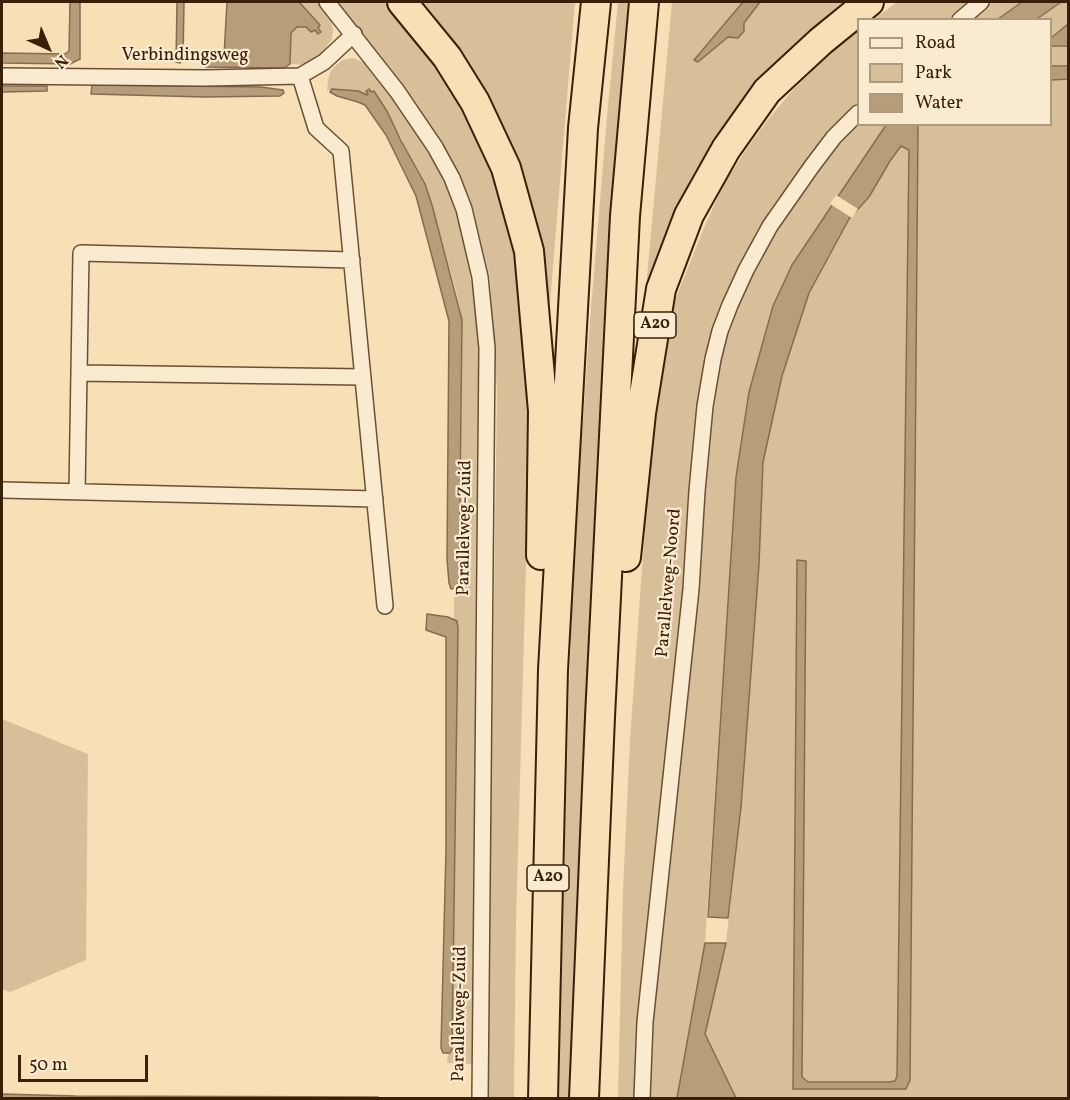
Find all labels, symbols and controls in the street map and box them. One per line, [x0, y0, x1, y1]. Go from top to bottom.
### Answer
north arrow [18, 18, 78, 78]
legend [857, 18, 1052, 126]
text: Road [915, 31, 956, 56]
street label: Verbindingsweg [121, 46, 249, 68]
text: N [49, 49, 72, 73]
text: Park [915, 61, 952, 86]
text: Water [915, 91, 963, 116]
road number: A20 [634, 312, 676, 338]
street label: Parallelweg-Zuid [454, 460, 478, 596]
street label: Parallelweg-Noord [653, 508, 687, 658]
road number: A20 [527, 865, 569, 891]
street label: Parallelweg-Zuid [449, 946, 473, 1082]
scale bar [21, 1043, 152, 1081]
text: 50 m [29, 1053, 68, 1078]

